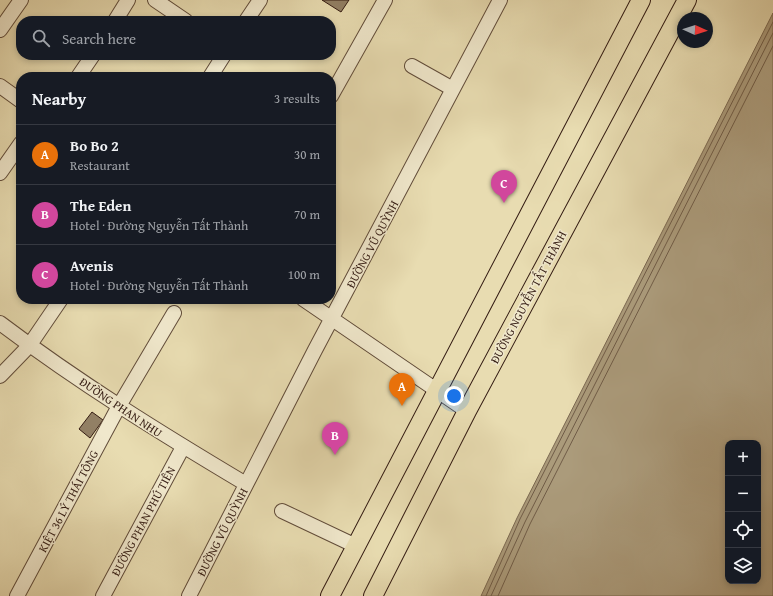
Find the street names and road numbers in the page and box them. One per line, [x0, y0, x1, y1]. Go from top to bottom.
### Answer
street label: ĐƯỜNG VŨ QUỲNH [342, 197, 402, 291]
street label: ĐƯỜNG NGUYỄN TẤT THÀNH [485, 227, 570, 366]
street label: ĐƯỜNG PHAN NHU [76, 373, 166, 441]
street label: KIỆT 36 LÝ THÁI TÔNG [34, 447, 102, 555]
street label: ĐƯỜNG PHAN PHÚ TIÊN [107, 463, 179, 579]
street label: ĐƯỜNG VŨ QUỲNH [192, 485, 252, 579]

